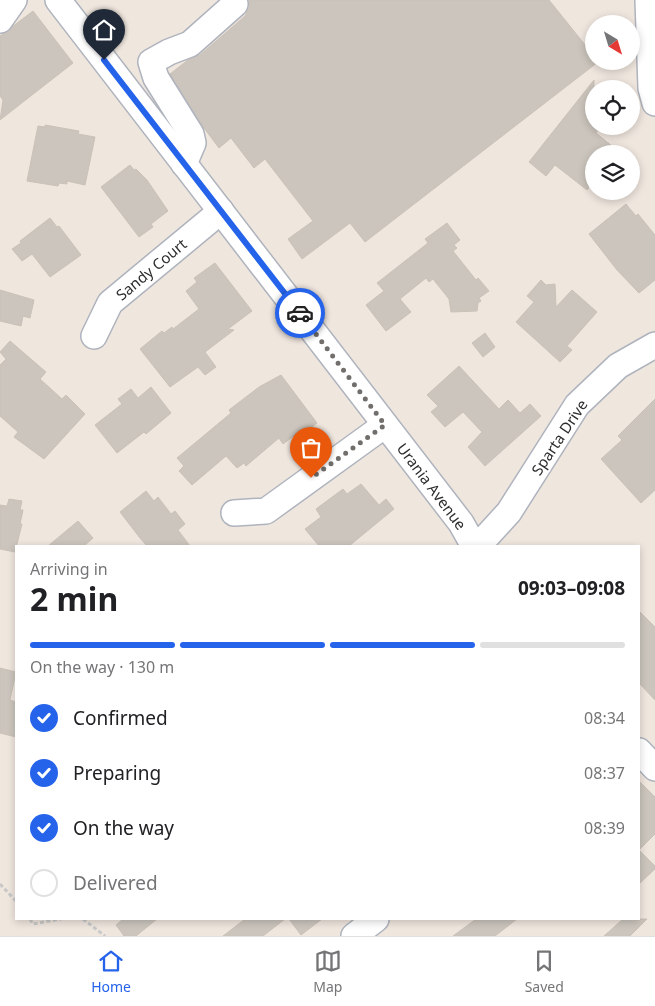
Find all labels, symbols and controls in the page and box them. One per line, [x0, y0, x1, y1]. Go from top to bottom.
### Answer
pin [83, 9, 125, 60]
north arrow [585, 15, 640, 70]
map controls [585, 15, 640, 200]
icon: home [90, 16, 118, 44]
button: locate [585, 80, 640, 135]
button: layers [585, 145, 640, 200]
street label: Sandy Court [112, 233, 191, 304]
courier [275, 288, 325, 338]
icon: car [286, 299, 314, 327]
street label: Sparta Drive [526, 395, 592, 479]
pin [290, 427, 332, 478]
icon: bag [297, 434, 325, 462]
street label: Urania Avenue [393, 439, 471, 533]
text: Arriving in [30, 558, 108, 580]
text: 09:03–09:08 [518, 575, 625, 601]
text: 2 min [30, 577, 118, 620]
text: On the way · 130 m [30, 656, 174, 678]
icon: check [30, 704, 58, 732]
text: Confirmed [73, 705, 168, 731]
text: 08:34 [584, 707, 625, 729]
icon: check [30, 759, 58, 787]
text: Preparing [73, 760, 161, 786]
text: 08:37 [584, 762, 625, 784]
icon: check [30, 814, 58, 842]
text: On the way [73, 815, 174, 841]
text: 08:39 [584, 817, 625, 839]
text: Delivered [73, 870, 158, 896]
tab: Home [91, 947, 131, 996]
tab: Map [313, 947, 342, 996]
tab: Saved [525, 947, 564, 996]

